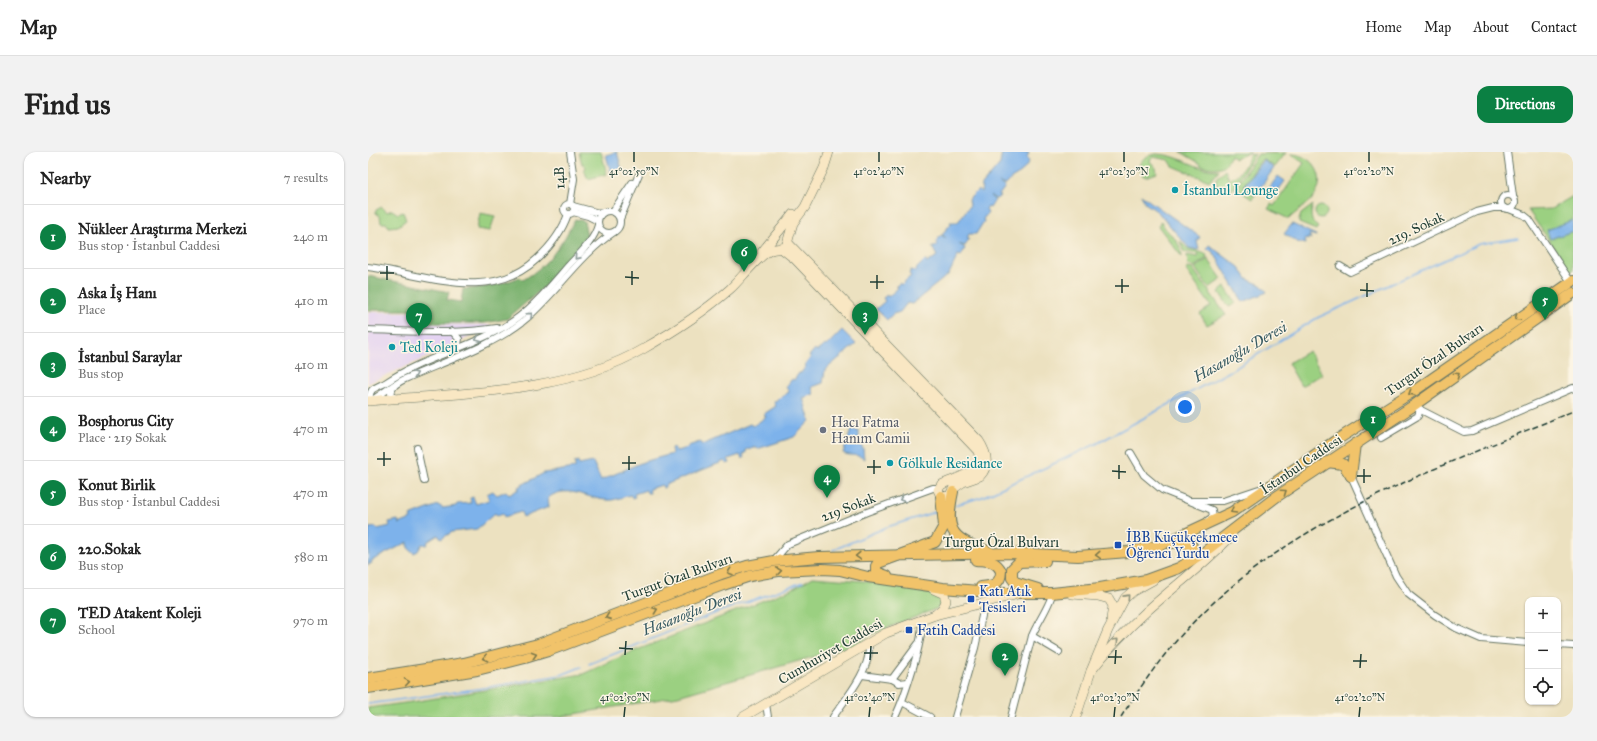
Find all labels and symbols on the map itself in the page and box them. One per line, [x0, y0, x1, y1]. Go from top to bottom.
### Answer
street label: 14B [551, 166, 568, 190]
text: 41°02'50"N [609, 166, 660, 178]
text: 41°02'40"N [854, 166, 905, 178]
text: 41°02'30"N [1099, 166, 1149, 178]
text: 41°02'20"N [1344, 166, 1395, 178]
place label: İstanbul Lounge [1183, 181, 1279, 199]
marker: İstanbul Lounge [1170, 185, 1180, 195]
street label: 219. Sokak [1386, 208, 1447, 249]
pin: 6 [731, 239, 757, 272]
one-way arrow [574, 252, 582, 260]
pin: 5 [1532, 287, 1558, 320]
pin: 3 [852, 302, 878, 335]
pin: 7 [406, 303, 432, 336]
one-way arrow [525, 312, 533, 320]
one-way arrow [1515, 313, 1522, 320]
street label: Turgut Özal Bulvarı [1381, 317, 1487, 400]
water label: Hasanoğlu Deresi [1189, 318, 1291, 387]
one-way arrow [475, 334, 483, 342]
place label: Ted Koleji [400, 339, 458, 356]
marker: Ted Koleji [387, 342, 397, 352]
one-way arrow [411, 371, 419, 379]
one-way arrow [1452, 373, 1459, 380]
one-way arrow [1408, 388, 1415, 396]
your location [1175, 397, 1195, 417]
pin: 1 [1360, 406, 1386, 439]
place label: Hacı Fatma Hanım Camii [831, 414, 910, 447]
marker: Hacı Fatma Hanım Camii [818, 425, 828, 435]
street label: İstanbul Caddesi [1257, 430, 1345, 498]
place label: Gölkule Residance [898, 455, 1003, 472]
marker: Gölkule Residance [885, 458, 895, 468]
pin: 4 [814, 465, 840, 498]
street label: 219 Sokak [819, 489, 878, 526]
one-way arrow [1280, 490, 1287, 497]
one-way arrow [898, 495, 905, 503]
one-way arrow [1230, 507, 1237, 514]
place label: İBB Küçükçekmece Öğrenci Yurdu [1126, 528, 1238, 562]
street label: Turgut Özal Bulvarı [943, 532, 1059, 551]
marker: İBB Küçükçekmece Öğrenci Yurdu [1113, 540, 1123, 550]
street label: Turgut Özal Bulvarı [619, 548, 735, 605]
one-way arrow [1095, 551, 1101, 560]
one-way arrow [855, 552, 861, 560]
one-way arrow [726, 567, 733, 575]
one-way arrow [776, 567, 782, 576]
place label: Katı Atık Tesisleri [979, 583, 1032, 616]
water label: Hasanoğlu Deresi [639, 585, 745, 640]
marker: Katı Atık Tesisleri [966, 594, 976, 604]
one-way arrow [1123, 594, 1130, 602]
one-way arrow [652, 606, 659, 614]
one-way arrow [605, 613, 612, 621]
street label: Cumhuriyet Caddesi [775, 615, 885, 688]
place label: Fatih Caddesi [917, 622, 996, 639]
marker: Fatih Caddesi [904, 625, 914, 635]
one-way arrow [1111, 638, 1119, 646]
pin: 2 [992, 643, 1018, 676]
one-way arrow [530, 651, 537, 660]
one-way arrow [481, 653, 488, 661]
one-way arrow [403, 678, 410, 687]
text: 41°02'50"N [600, 692, 651, 704]
text: 41°02'40"N [845, 692, 896, 704]
text: 41°02'30"N [1090, 692, 1140, 704]
text: 41°02'20"N [1335, 692, 1386, 704]

